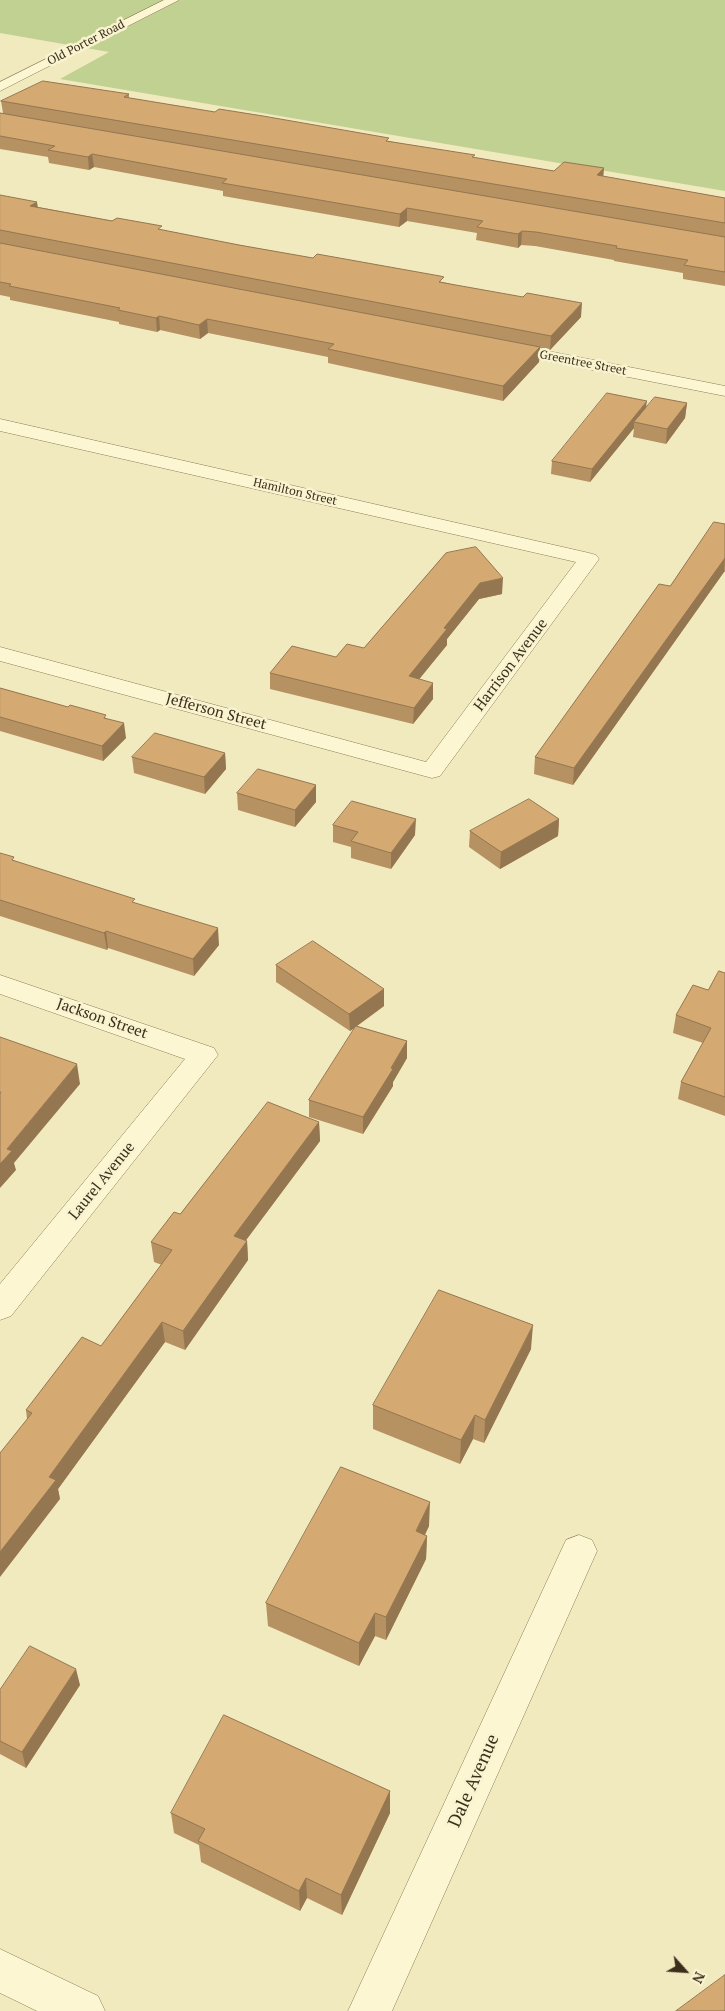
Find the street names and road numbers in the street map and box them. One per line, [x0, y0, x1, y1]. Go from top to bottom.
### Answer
street label: Old Porter Road [45, 17, 127, 69]
street label: Greentree Street [538, 348, 628, 378]
street label: Hamilton Street [252, 475, 338, 509]
street label: Harrison Avenue [470, 615, 552, 715]
street label: Jefferson Street [164, 690, 268, 734]
street label: Jackson Street [54, 995, 150, 1043]
street label: Laurel Avenue [65, 1138, 139, 1224]
street label: Dale Avenue [444, 1731, 504, 1831]

